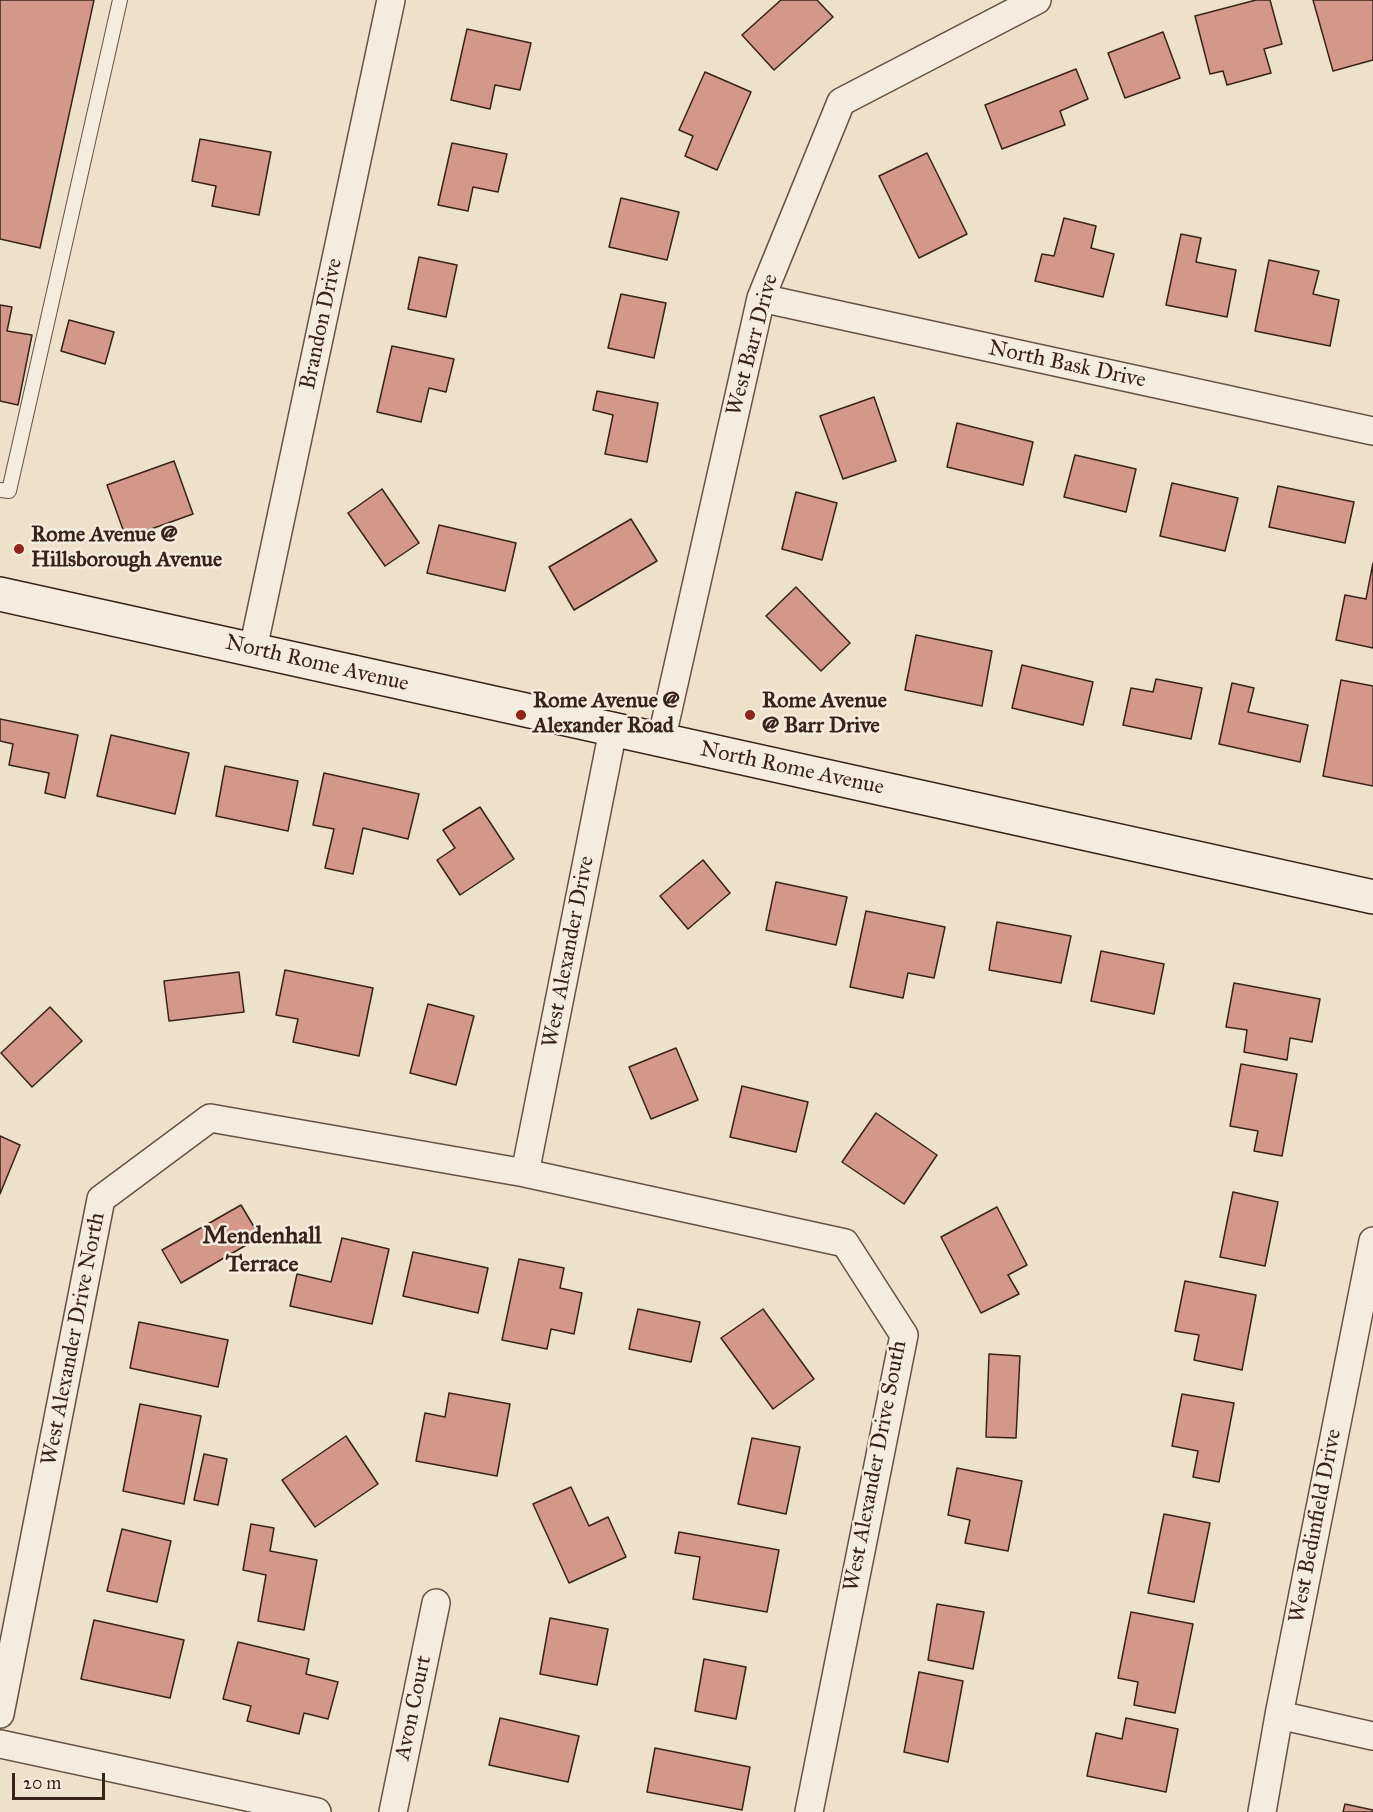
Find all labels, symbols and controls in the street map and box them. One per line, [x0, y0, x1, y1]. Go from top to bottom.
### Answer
street label: Brandon Drive [295, 256, 349, 392]
street label: West Barr Drive [721, 271, 785, 419]
street label: North Bask Drive [986, 335, 1148, 395]
place label: Rome Avenue @ Hillsborough Avenue [31, 523, 222, 574]
marker: Rome Avenue @ Hillsborough Avenue [12, 542, 26, 556]
street label: North Rome Avenue [223, 630, 411, 698]
place label: Rome Avenue @ Alexander Road [533, 689, 680, 740]
place label: Rome Avenue @ Barr Drive [762, 689, 887, 740]
marker: Rome Avenue @ Alexander Road [514, 708, 528, 722]
marker: Rome Avenue @ Barr Drive [743, 708, 757, 722]
street label: North Rome Avenue [698, 737, 886, 801]
street label: West Alexander Drive [537, 854, 601, 1050]
street label: West Alexander Drive North [37, 1210, 111, 1468]
district label: Mendenhall Terrace [203, 1223, 321, 1279]
street label: West Alexander Drive South [839, 1338, 913, 1594]
street label: West Bedinfield Drive [1284, 1427, 1348, 1625]
street label: Avon Court [390, 1653, 438, 1763]
scale bar [15, 1761, 108, 1799]
text: 20 m [23, 1772, 61, 1794]

